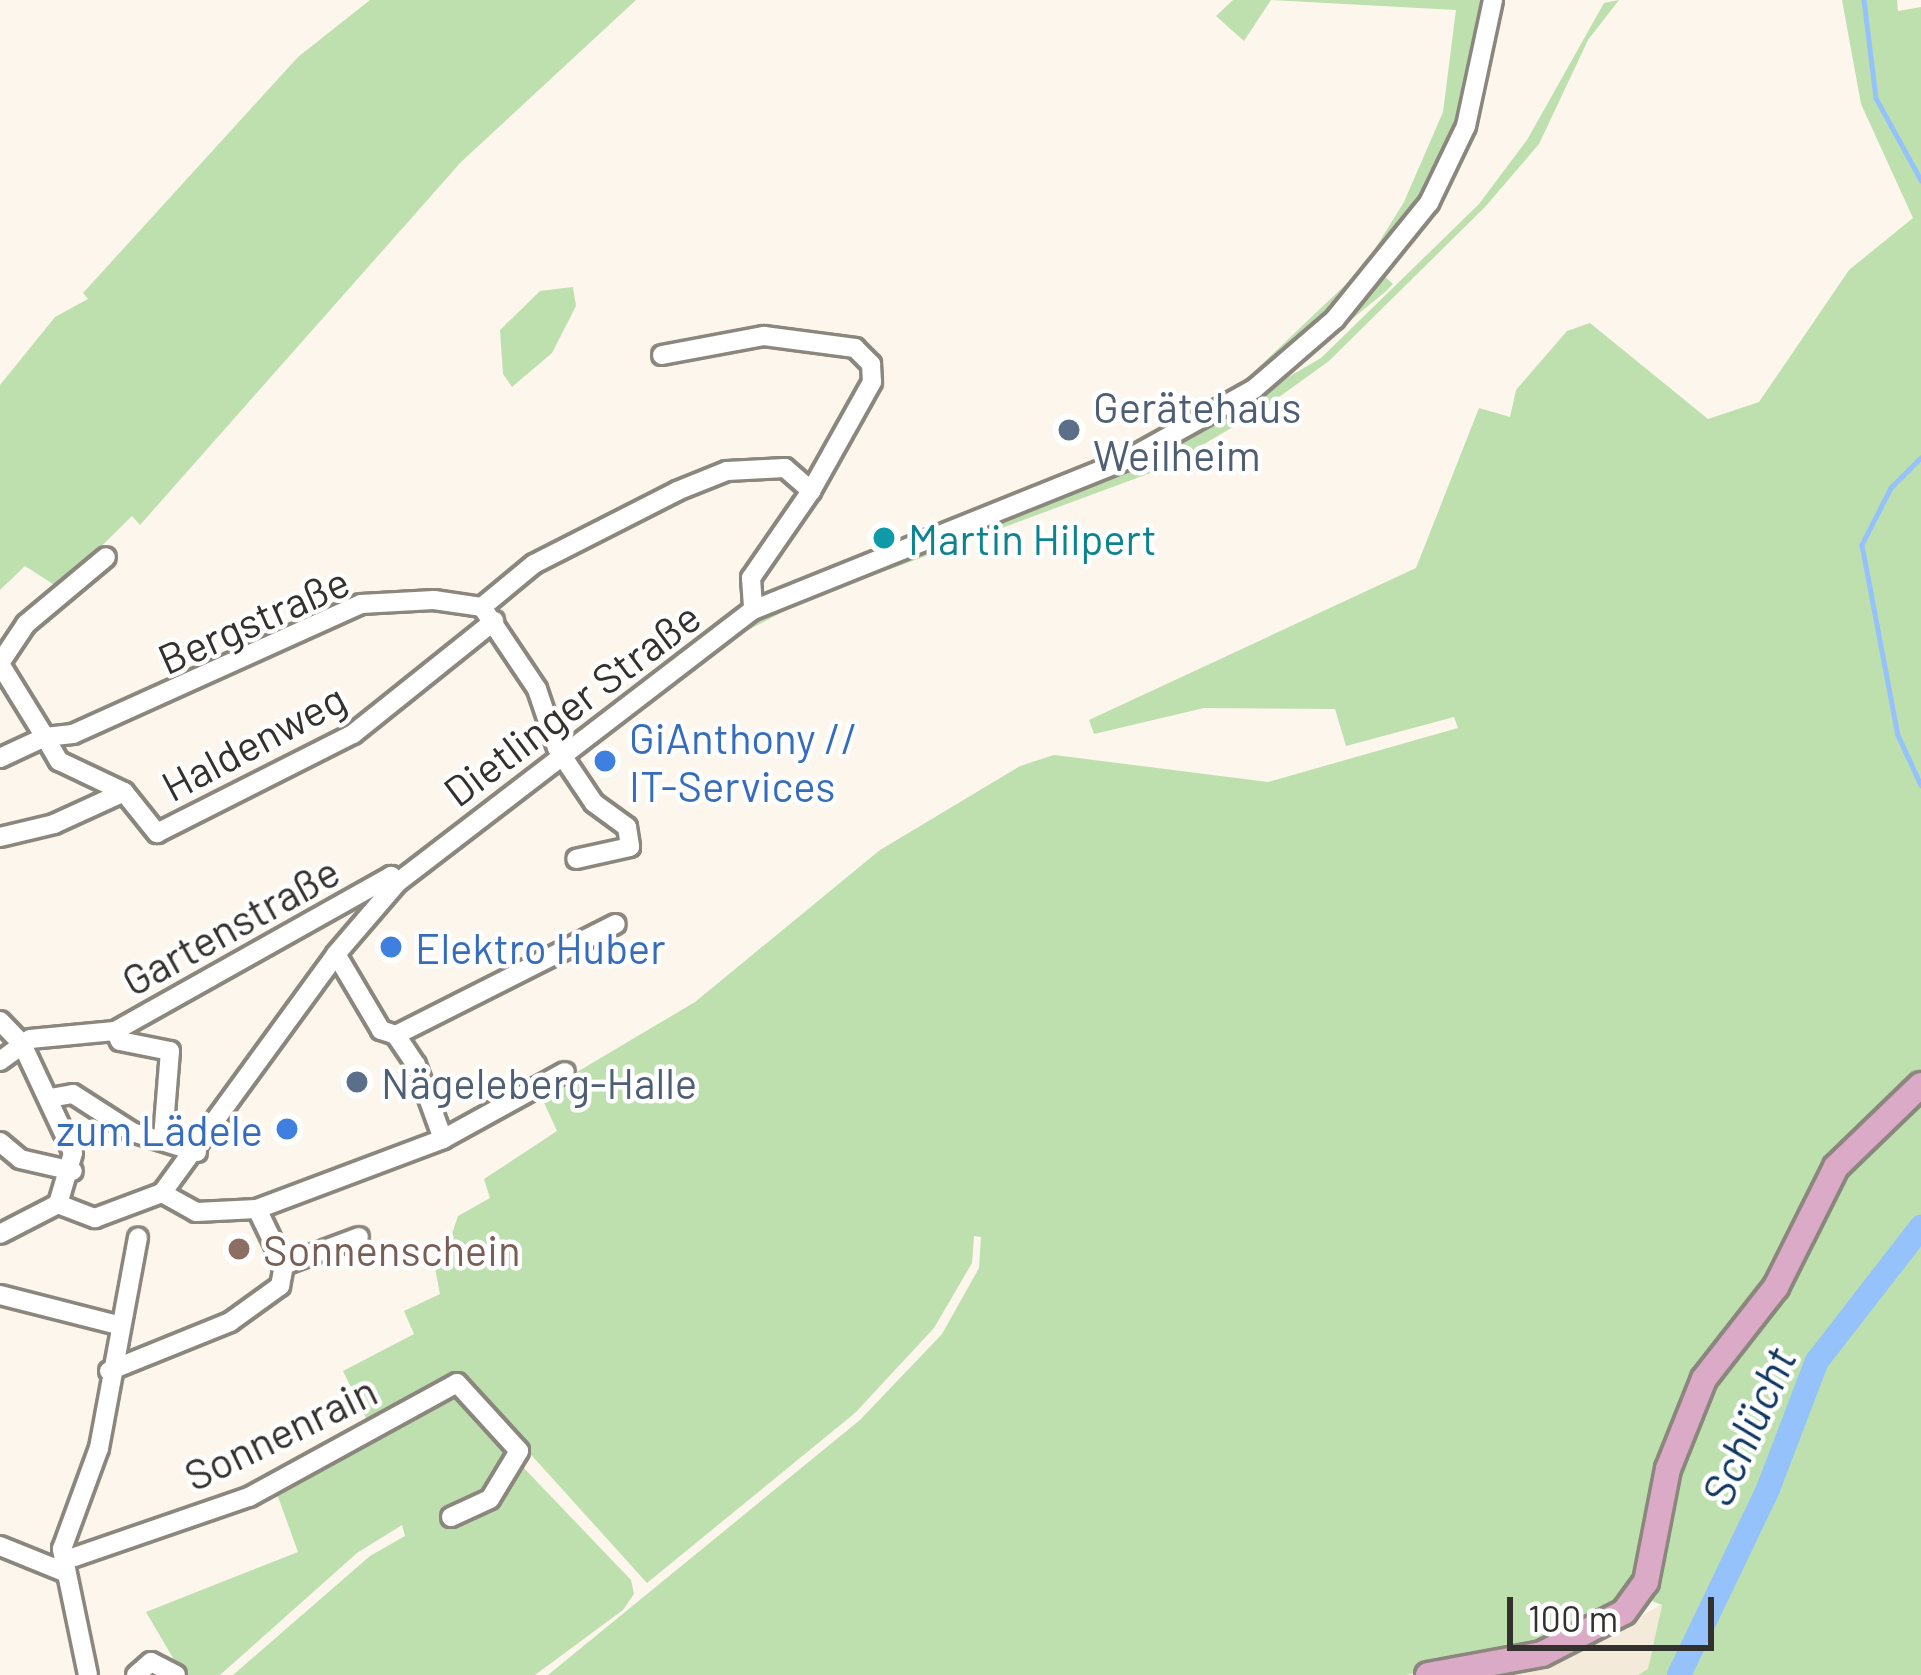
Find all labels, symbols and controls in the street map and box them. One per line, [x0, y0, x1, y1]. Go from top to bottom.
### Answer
place label: Gerätehaus Weilheim [1093, 381, 1302, 480]
marker: Gerätehaus Weilheim [1056, 417, 1082, 443]
place label: Martin Hilpert [908, 513, 1157, 563]
marker: Martin Hilpert [871, 525, 897, 551]
street label: Bergstraße [150, 555, 356, 683]
street label: Dietlinger Straße [433, 590, 709, 816]
street label: Haldenweg [153, 672, 353, 810]
place label: GiAnthony // IT-Services [629, 712, 858, 810]
marker: GiAnthony // IT-Services [592, 748, 618, 774]
street label: Gartenstraße [113, 845, 347, 1005]
place label: Elektro Huber [415, 922, 665, 972]
marker: Elektro Huber [378, 934, 404, 960]
place label: Nägeleberg-Halle [381, 1057, 697, 1107]
marker: Nägeleberg-Halle [344, 1069, 370, 1095]
place label: zum Lädele [56, 1104, 263, 1154]
marker: zum Lädele [274, 1116, 300, 1142]
place label: Sonnenschein [263, 1224, 521, 1274]
marker: Sonnenschein [226, 1236, 252, 1262]
water label: Schlücht [1689, 1339, 1807, 1513]
street label: Sonnenrain [176, 1364, 384, 1500]
scale bar [1513, 1573, 1720, 1647]
text: 100 m [1528, 1596, 1618, 1639]

